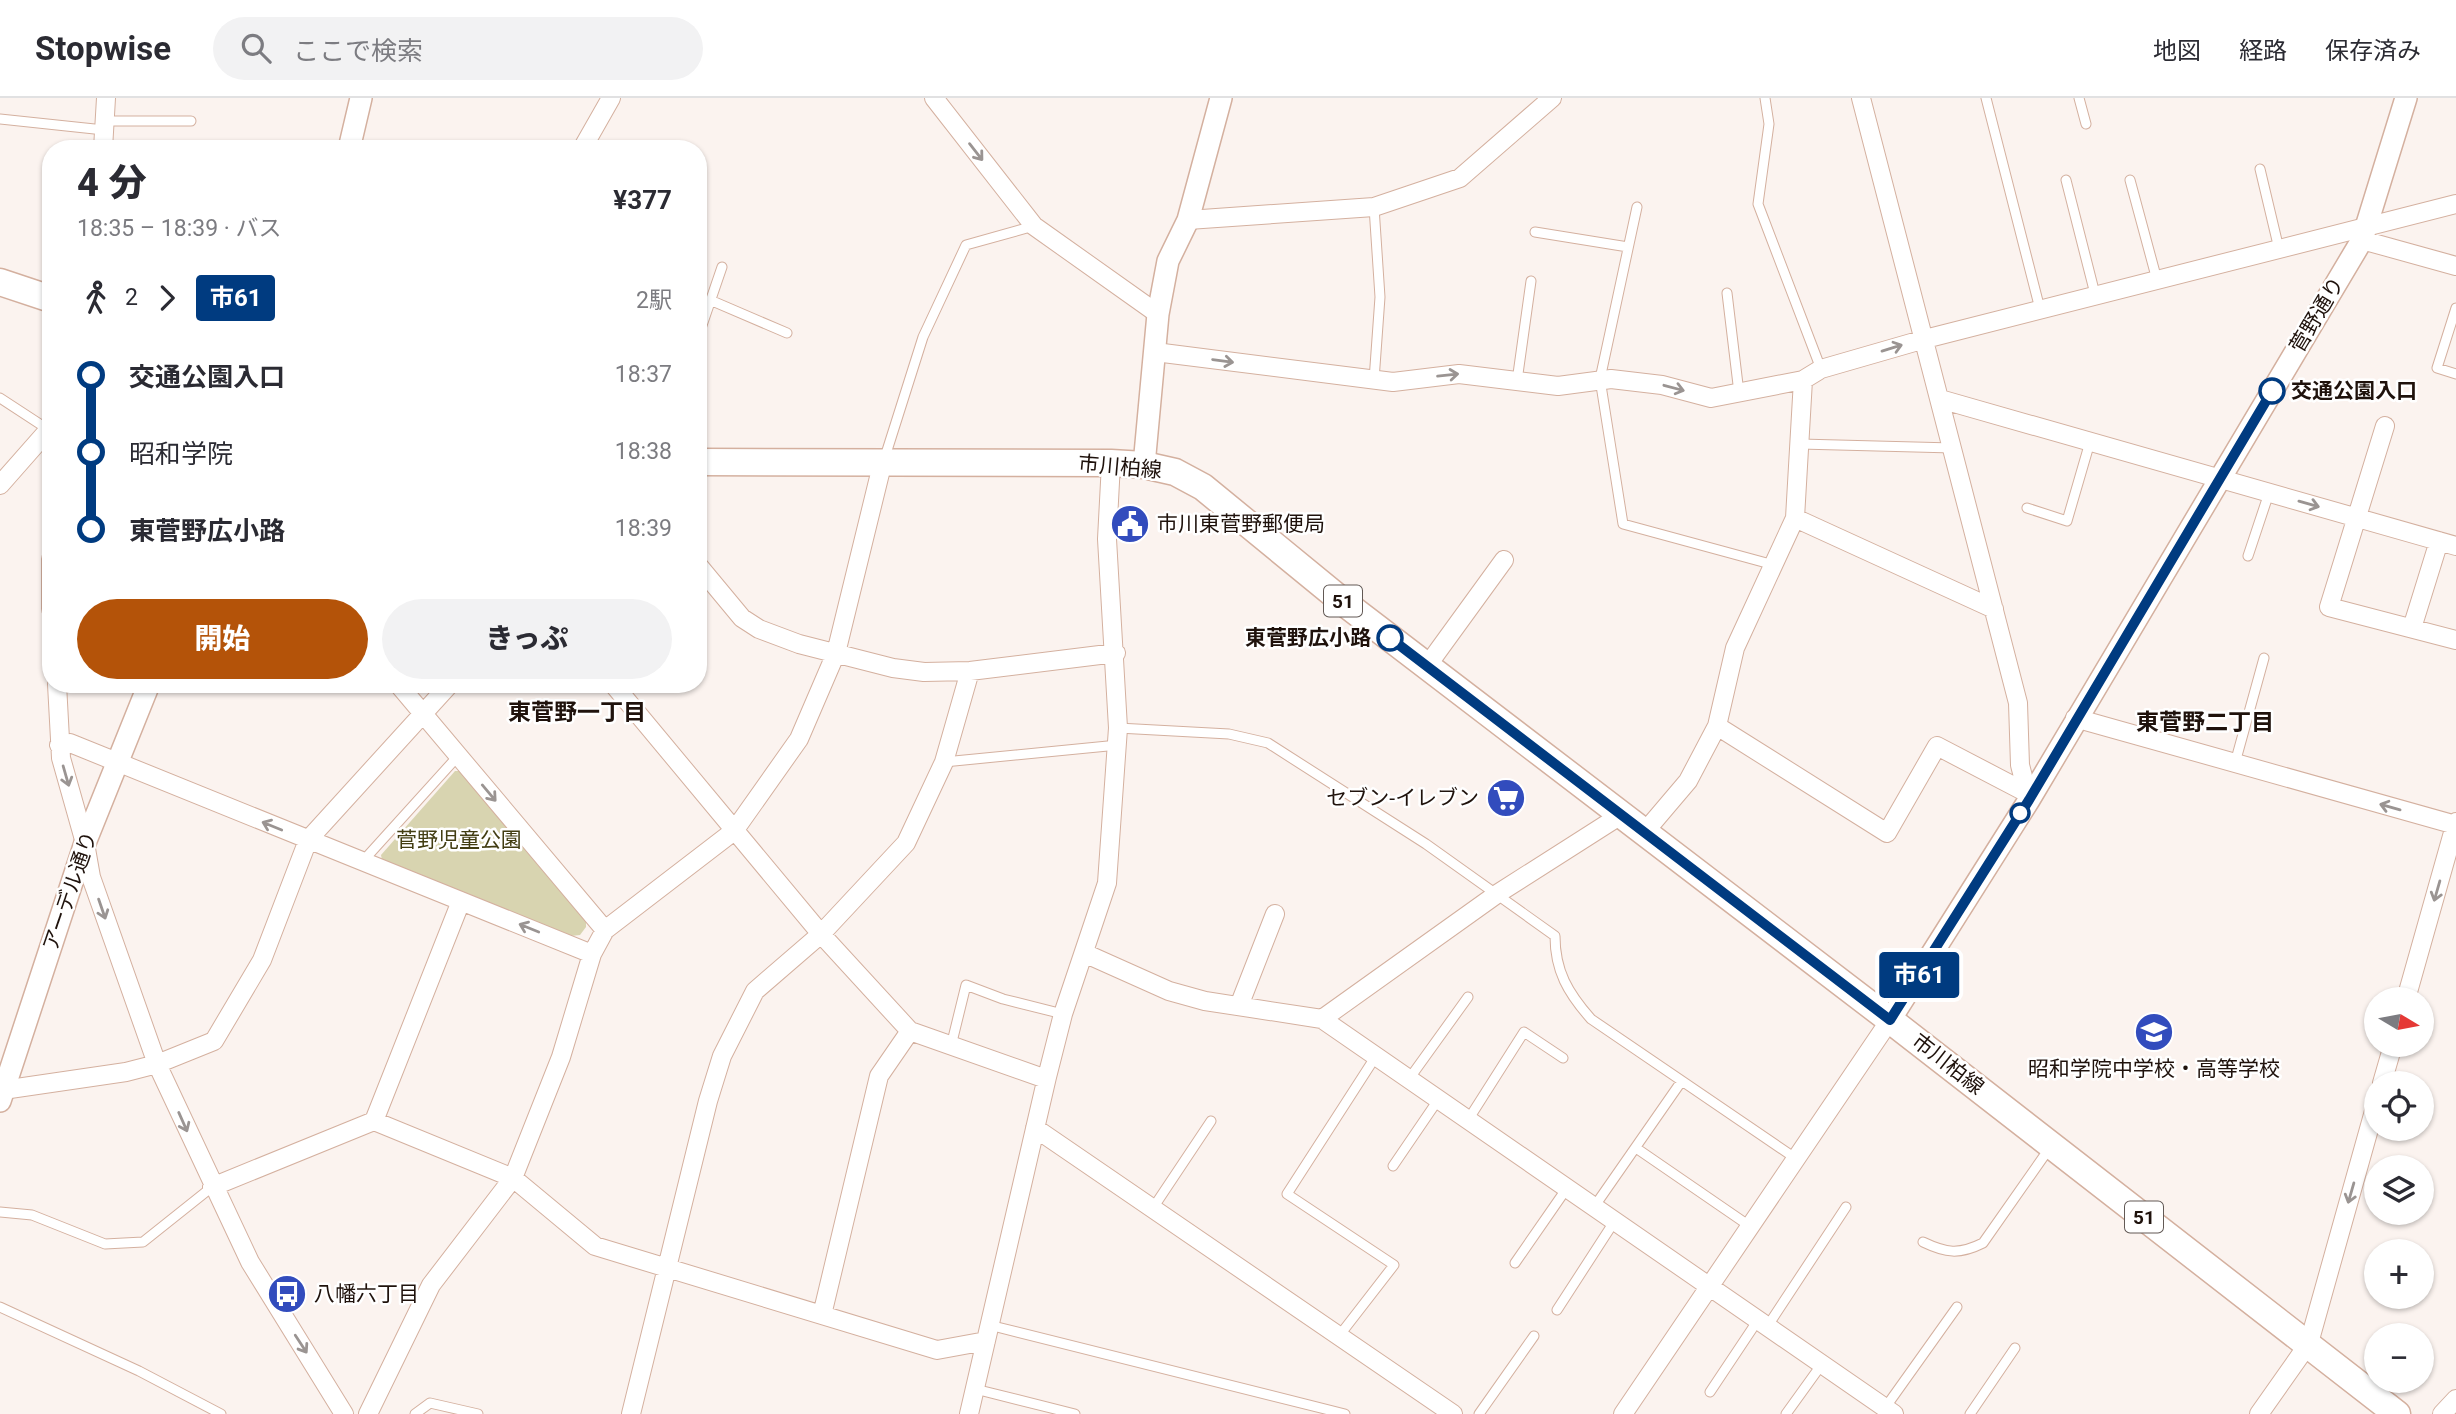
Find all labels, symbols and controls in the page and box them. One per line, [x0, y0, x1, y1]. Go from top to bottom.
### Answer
search box [213, 17, 703, 80]
text: Stopwise [35, 29, 171, 68]
icon: search [237, 29, 275, 67]
text: ここで検索 [293, 36, 423, 66]
text: 地図 [2153, 37, 2201, 65]
text: 経路 [2239, 37, 2287, 65]
text: 保存済み [2325, 37, 2421, 65]
one-way arrow [968, 142, 983, 160]
text: 4 分 [77, 161, 146, 205]
text: ¥377 [613, 185, 672, 215]
text: 18:35 – 18:39 · バス [77, 215, 281, 242]
street label: 菅野通り [2285, 273, 2349, 357]
icon: walk [77, 279, 115, 317]
icon: forward [148, 279, 186, 317]
text: 2 [125, 284, 138, 311]
text: 市61 [210, 284, 261, 312]
text: 2駅 [636, 287, 672, 314]
one-way arrow [1881, 341, 1903, 354]
one-way arrow [1211, 355, 1233, 368]
text: 18:37 [615, 361, 672, 388]
text: 交通公園入口 [129, 362, 285, 392]
one-way arrow [1437, 369, 1459, 382]
marker: 交通公園入口 [2259, 378, 2285, 404]
place label: 交通公園入口 [2291, 379, 2417, 403]
one-way arrow [1663, 383, 1685, 396]
text: 18:38 [615, 438, 672, 465]
text: 昭和学院 [129, 439, 233, 469]
street label: 市川柏線 [1077, 451, 1163, 483]
one-way arrow [2297, 498, 2320, 511]
public building icon: 市川東菅野郵便局 [1109, 503, 1151, 545]
place label: 市川東菅野郵便局 [1157, 512, 1325, 536]
text: 18:39 [615, 515, 672, 542]
text: 東菅野広小路 [129, 516, 285, 546]
road number: 51 [1324, 586, 1362, 616]
button: 開始 [77, 599, 368, 679]
button: きっぷ [382, 599, 672, 679]
marker: 東菅野広小路 [1377, 625, 1403, 651]
place label: 東菅野広小路 [1245, 626, 1371, 650]
district label: 東菅野一丁目 [508, 699, 646, 726]
district label: 東菅野二丁目 [2136, 709, 2274, 736]
one-way arrow [60, 764, 73, 787]
supermarket icon: セブン-イレブン [1485, 777, 1527, 819]
one-way arrow [481, 783, 497, 801]
place label: セブン-イレブン [1326, 786, 1479, 810]
one-way arrow [2379, 799, 2401, 812]
unlabelled marker [2010, 803, 2030, 823]
one-way arrow [261, 818, 283, 831]
street label: アーデル通り [38, 828, 102, 954]
park label: 菅野児童公園 [396, 828, 522, 852]
one-way arrow [2429, 880, 2442, 902]
one-way arrow [97, 898, 109, 920]
one-way arrow [518, 921, 540, 934]
line badge: 市61 [1879, 952, 1959, 998]
text: 市61 [1893, 961, 1945, 989]
north arrow [2364, 987, 2434, 1057]
map controls [2364, 987, 2434, 1393]
school or university icon: 昭和学院中学校・高等学校 [2133, 1011, 2175, 1053]
street label: 市川柏線 [1908, 1029, 1988, 1099]
place label: 昭和学院中学校・高等学校 [2028, 1057, 2280, 1081]
button: locate [2364, 1071, 2434, 1141]
one-way arrow [177, 1111, 190, 1132]
button: layers [2364, 1155, 2434, 1225]
one-way arrow [2344, 1182, 2357, 1204]
road number: 51 [2125, 1202, 2163, 1232]
button: + [2364, 1239, 2434, 1309]
bus stop icon: 八幡六丁目 [266, 1273, 308, 1315]
place label: 八幡六丁目 [314, 1282, 419, 1306]
button: − [2364, 1323, 2434, 1393]
one-way arrow [293, 1334, 308, 1353]

